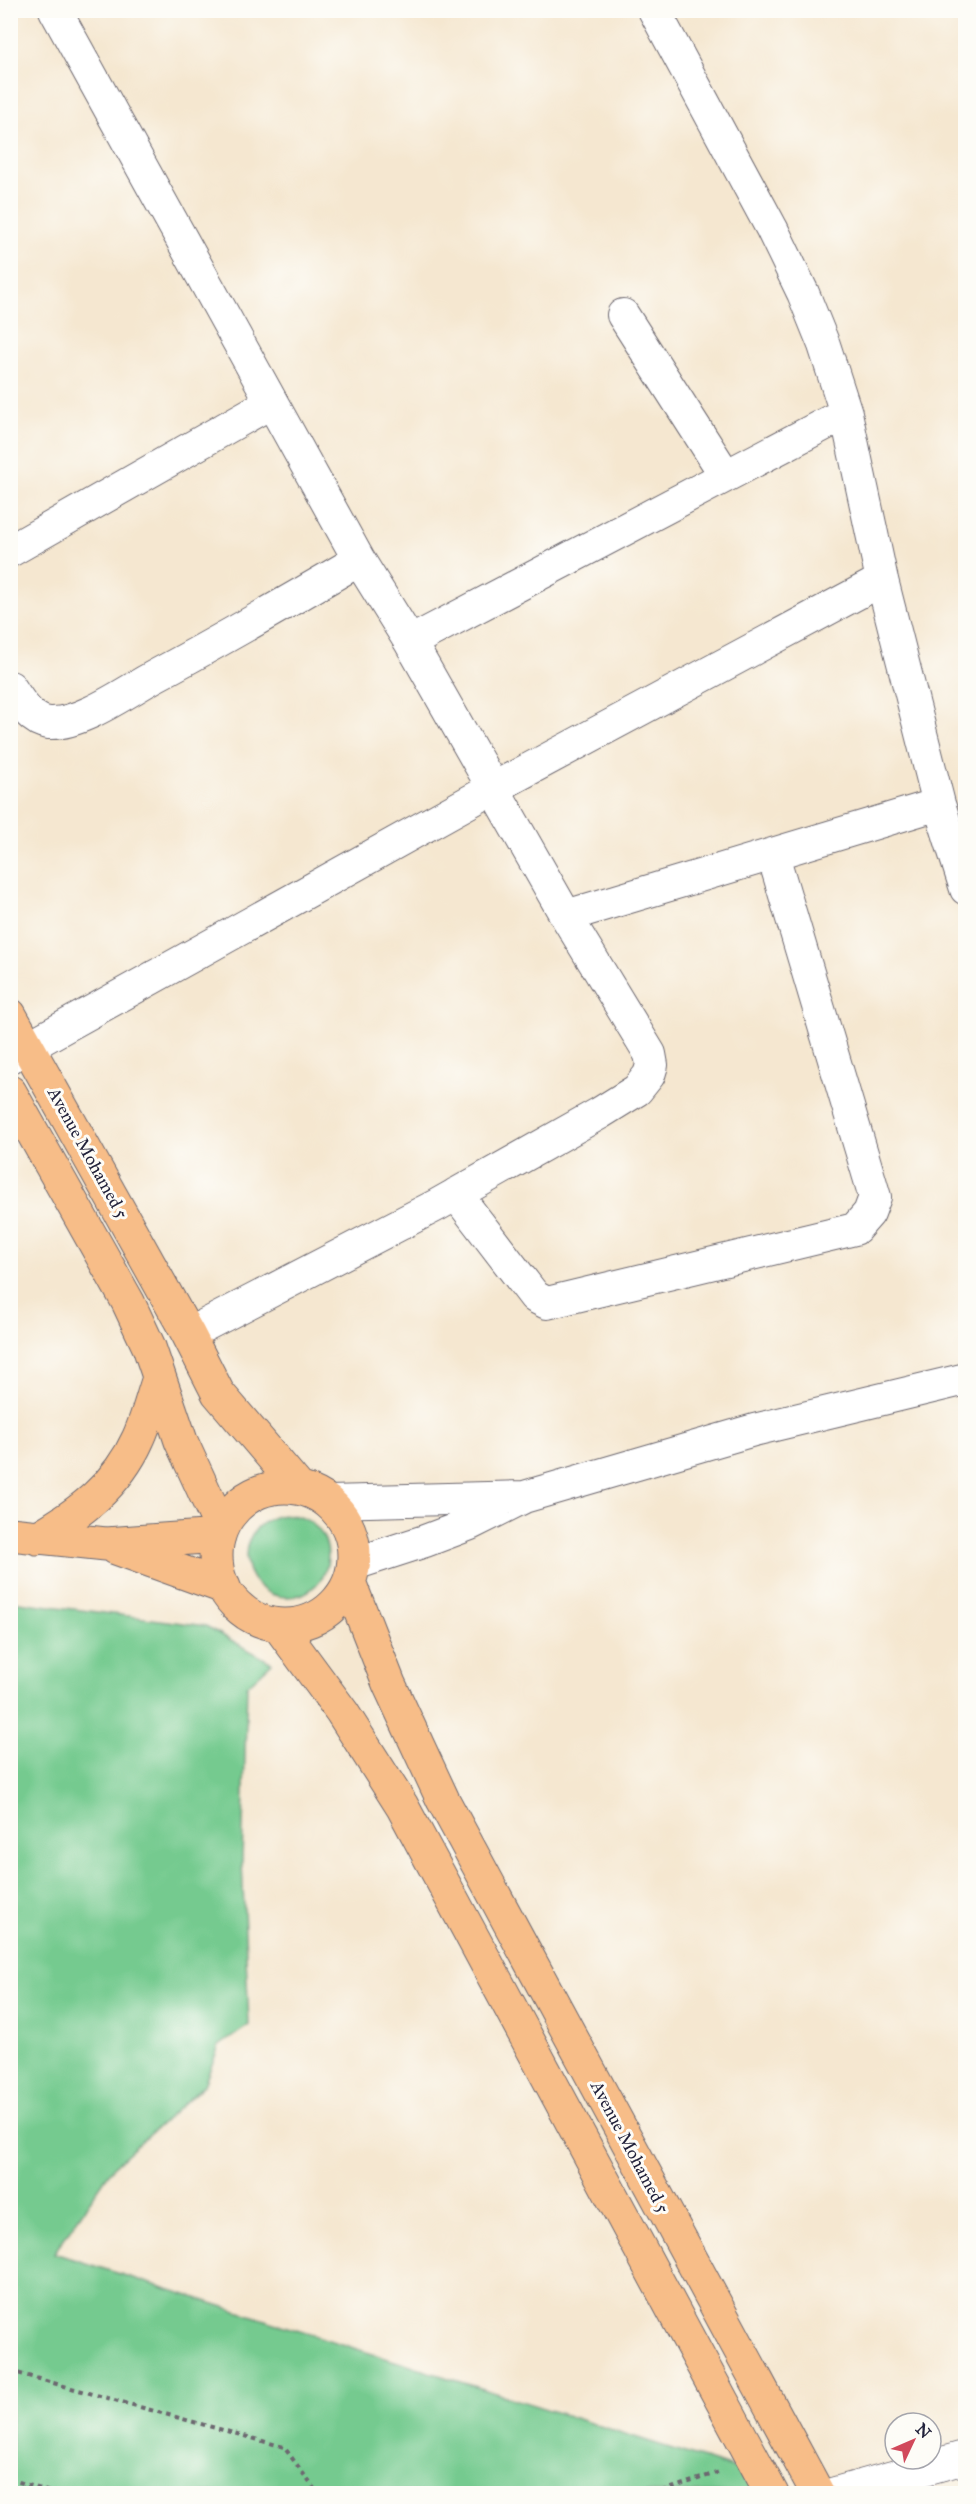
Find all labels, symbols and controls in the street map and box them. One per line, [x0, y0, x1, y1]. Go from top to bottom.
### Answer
street label: Avenue Mohamed 5 [42, 1083, 134, 1223]
street label: Avenue Mohamed 5 [585, 2076, 674, 2218]
north arrow [883, 2411, 943, 2471]
text: N [912, 2419, 935, 2443]

